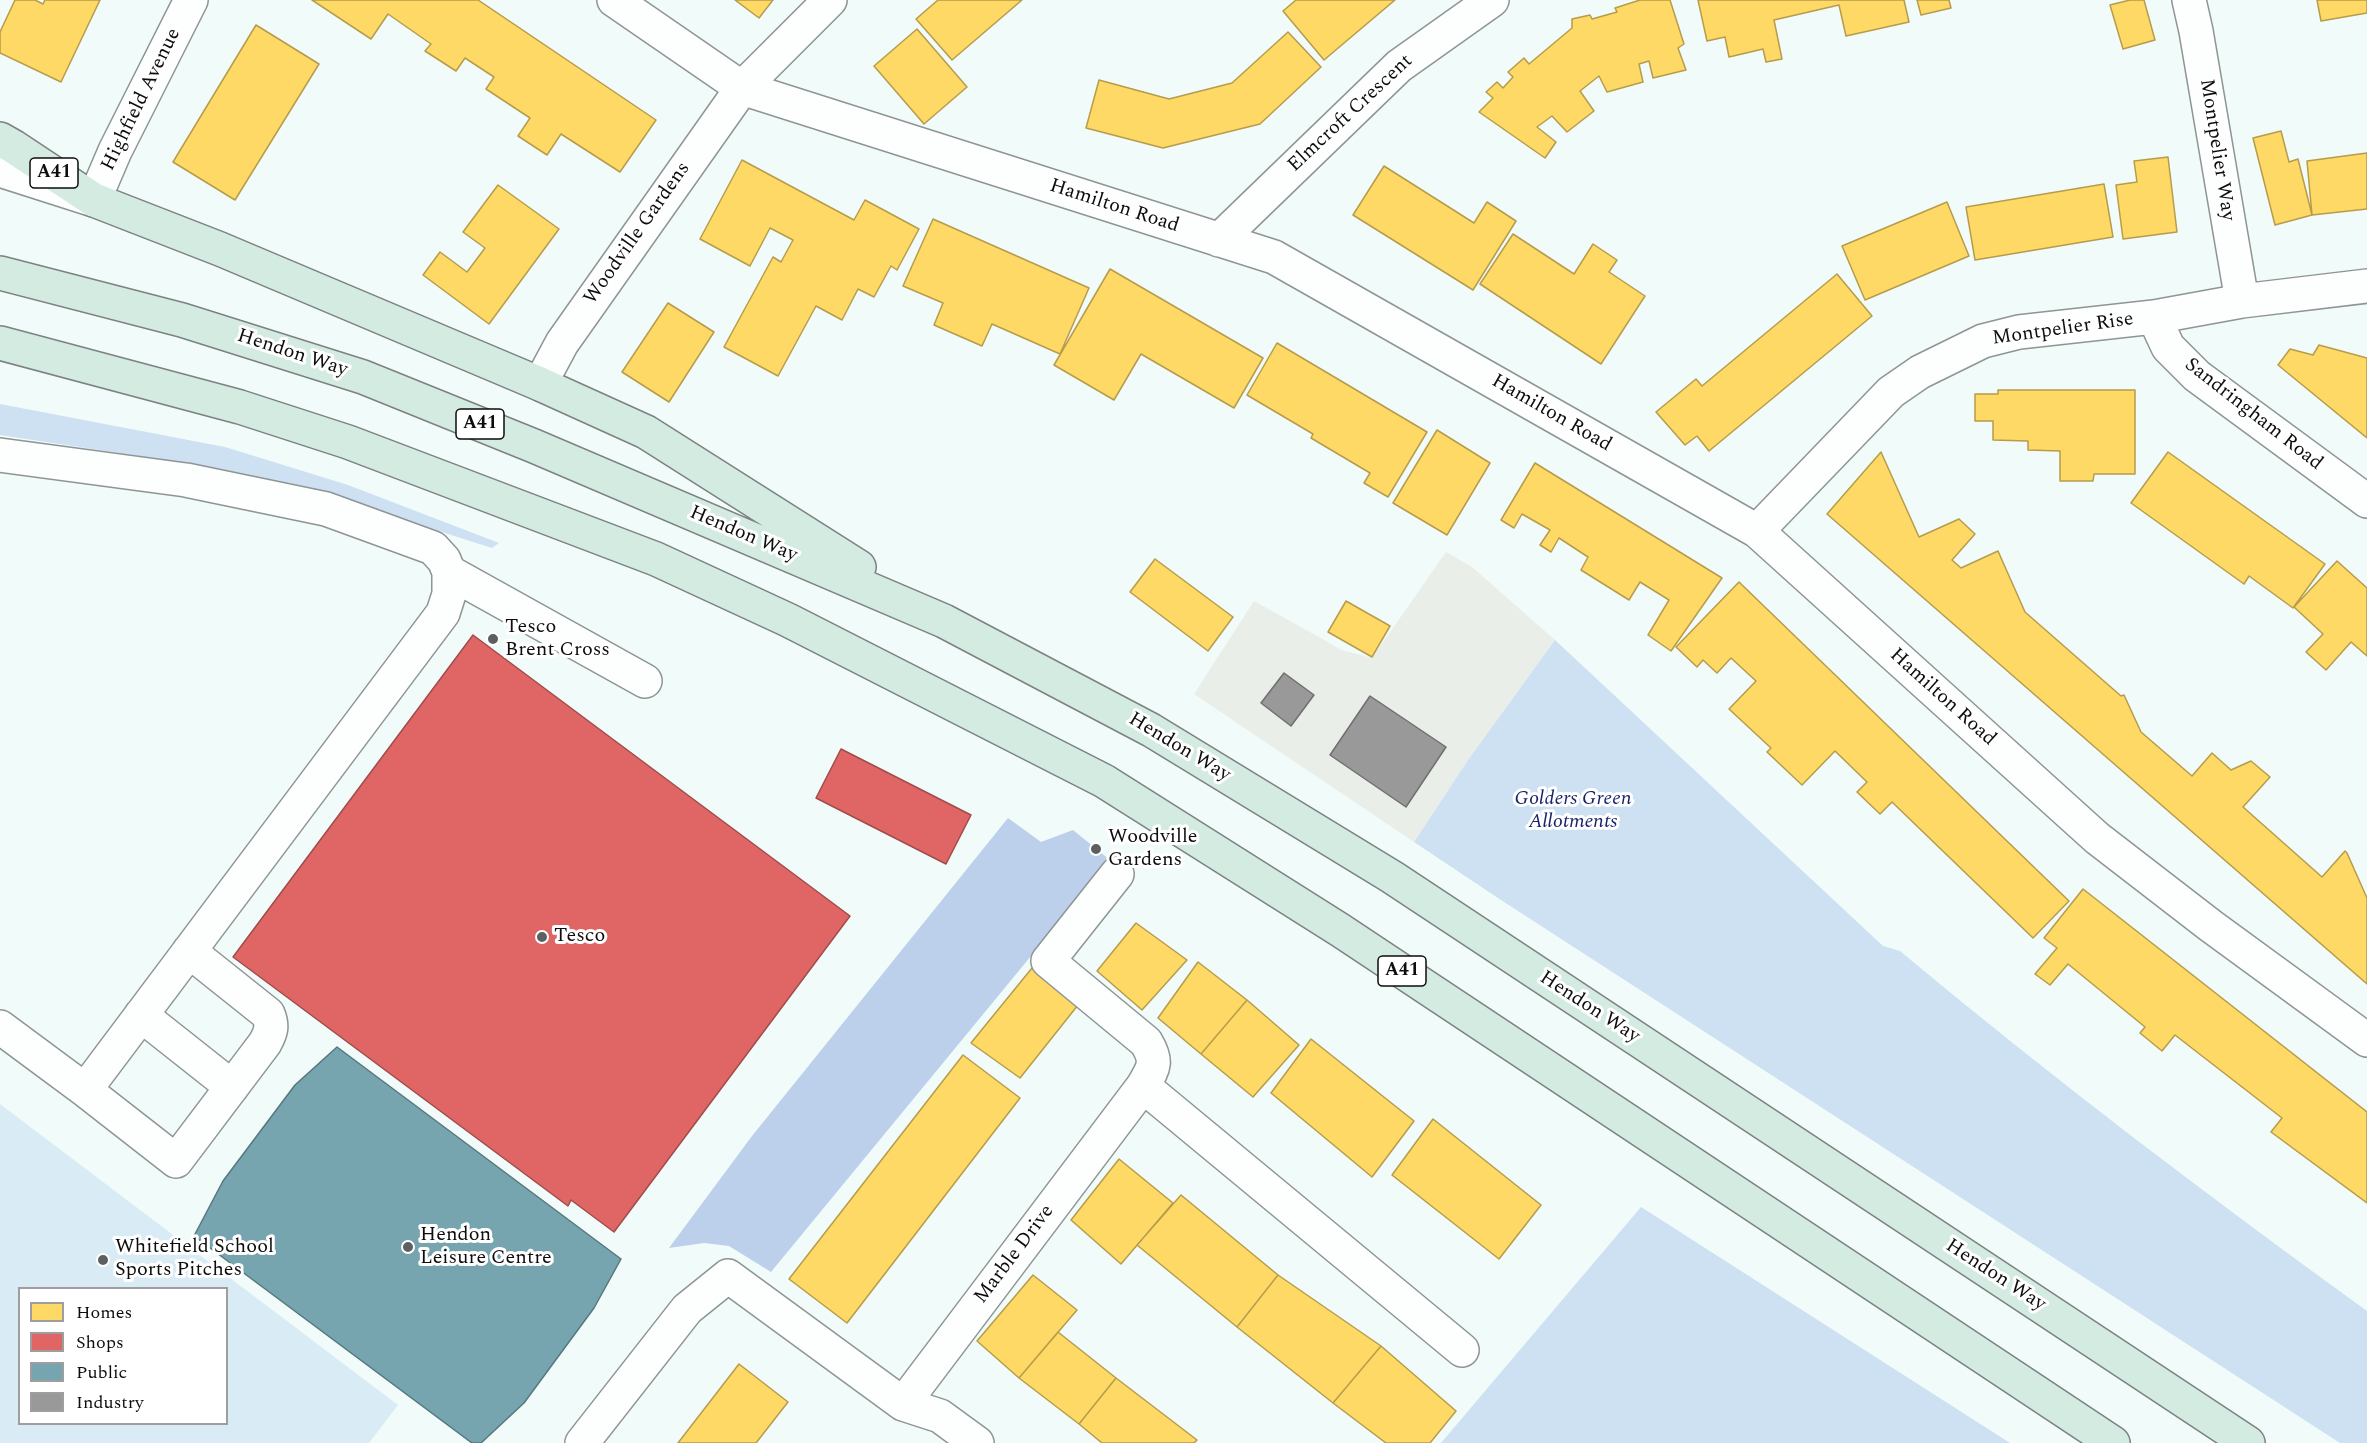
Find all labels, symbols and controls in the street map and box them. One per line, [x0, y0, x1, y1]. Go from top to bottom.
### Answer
street label: Highfield Avenue [97, 25, 187, 175]
street label: Elmcroft Crescent [1284, 50, 1418, 178]
street label: Montpelier Way [2193, 77, 2239, 223]
road number: A41 [30, 158, 78, 188]
street label: Woodville Gardens [580, 158, 696, 310]
street label: Hamilton Road [1046, 175, 1182, 239]
street label: Montpelier Rise [1991, 308, 2135, 352]
street label: Hendon Way [234, 325, 350, 383]
street label: Sandringham Road [2179, 354, 2327, 476]
street label: Hamilton Road [1487, 370, 1615, 458]
road number: A41 [456, 409, 504, 439]
street label: Hendon Way [686, 502, 800, 568]
place label: Tesco Brent Cross [505, 616, 610, 663]
marker: Tesco Brent Cross [486, 632, 500, 646]
street label: Hamilton Road [1884, 644, 2000, 752]
street label: Hendon Way [1124, 708, 1234, 788]
park label: Golders Green Allotments [1515, 788, 1631, 835]
place label: Woodville Gardens [1108, 826, 1197, 873]
marker: Woodville Gardens [1089, 842, 1103, 856]
place label: Tesco [554, 925, 605, 949]
marker: Tesco [535, 930, 549, 944]
road number: A41 [1378, 956, 1426, 986]
street label: Hendon Way [1534, 967, 1644, 1049]
street label: Marble Drive [970, 1201, 1060, 1309]
place label: Hendon Leisure Centre [420, 1224, 552, 1271]
street label: Hendon Way [1940, 1235, 2050, 1317]
place label: Whitefield School Sports Pitches [115, 1236, 274, 1283]
marker: Hendon Leisure Centre [401, 1240, 415, 1254]
marker: Whitefield School Sports Pitches [96, 1253, 110, 1267]
legend [18, 1287, 228, 1425]
text: Homes [76, 1299, 132, 1326]
text: Shops [76, 1329, 124, 1356]
text: Public [76, 1359, 127, 1386]
text: Industry [76, 1389, 144, 1416]

